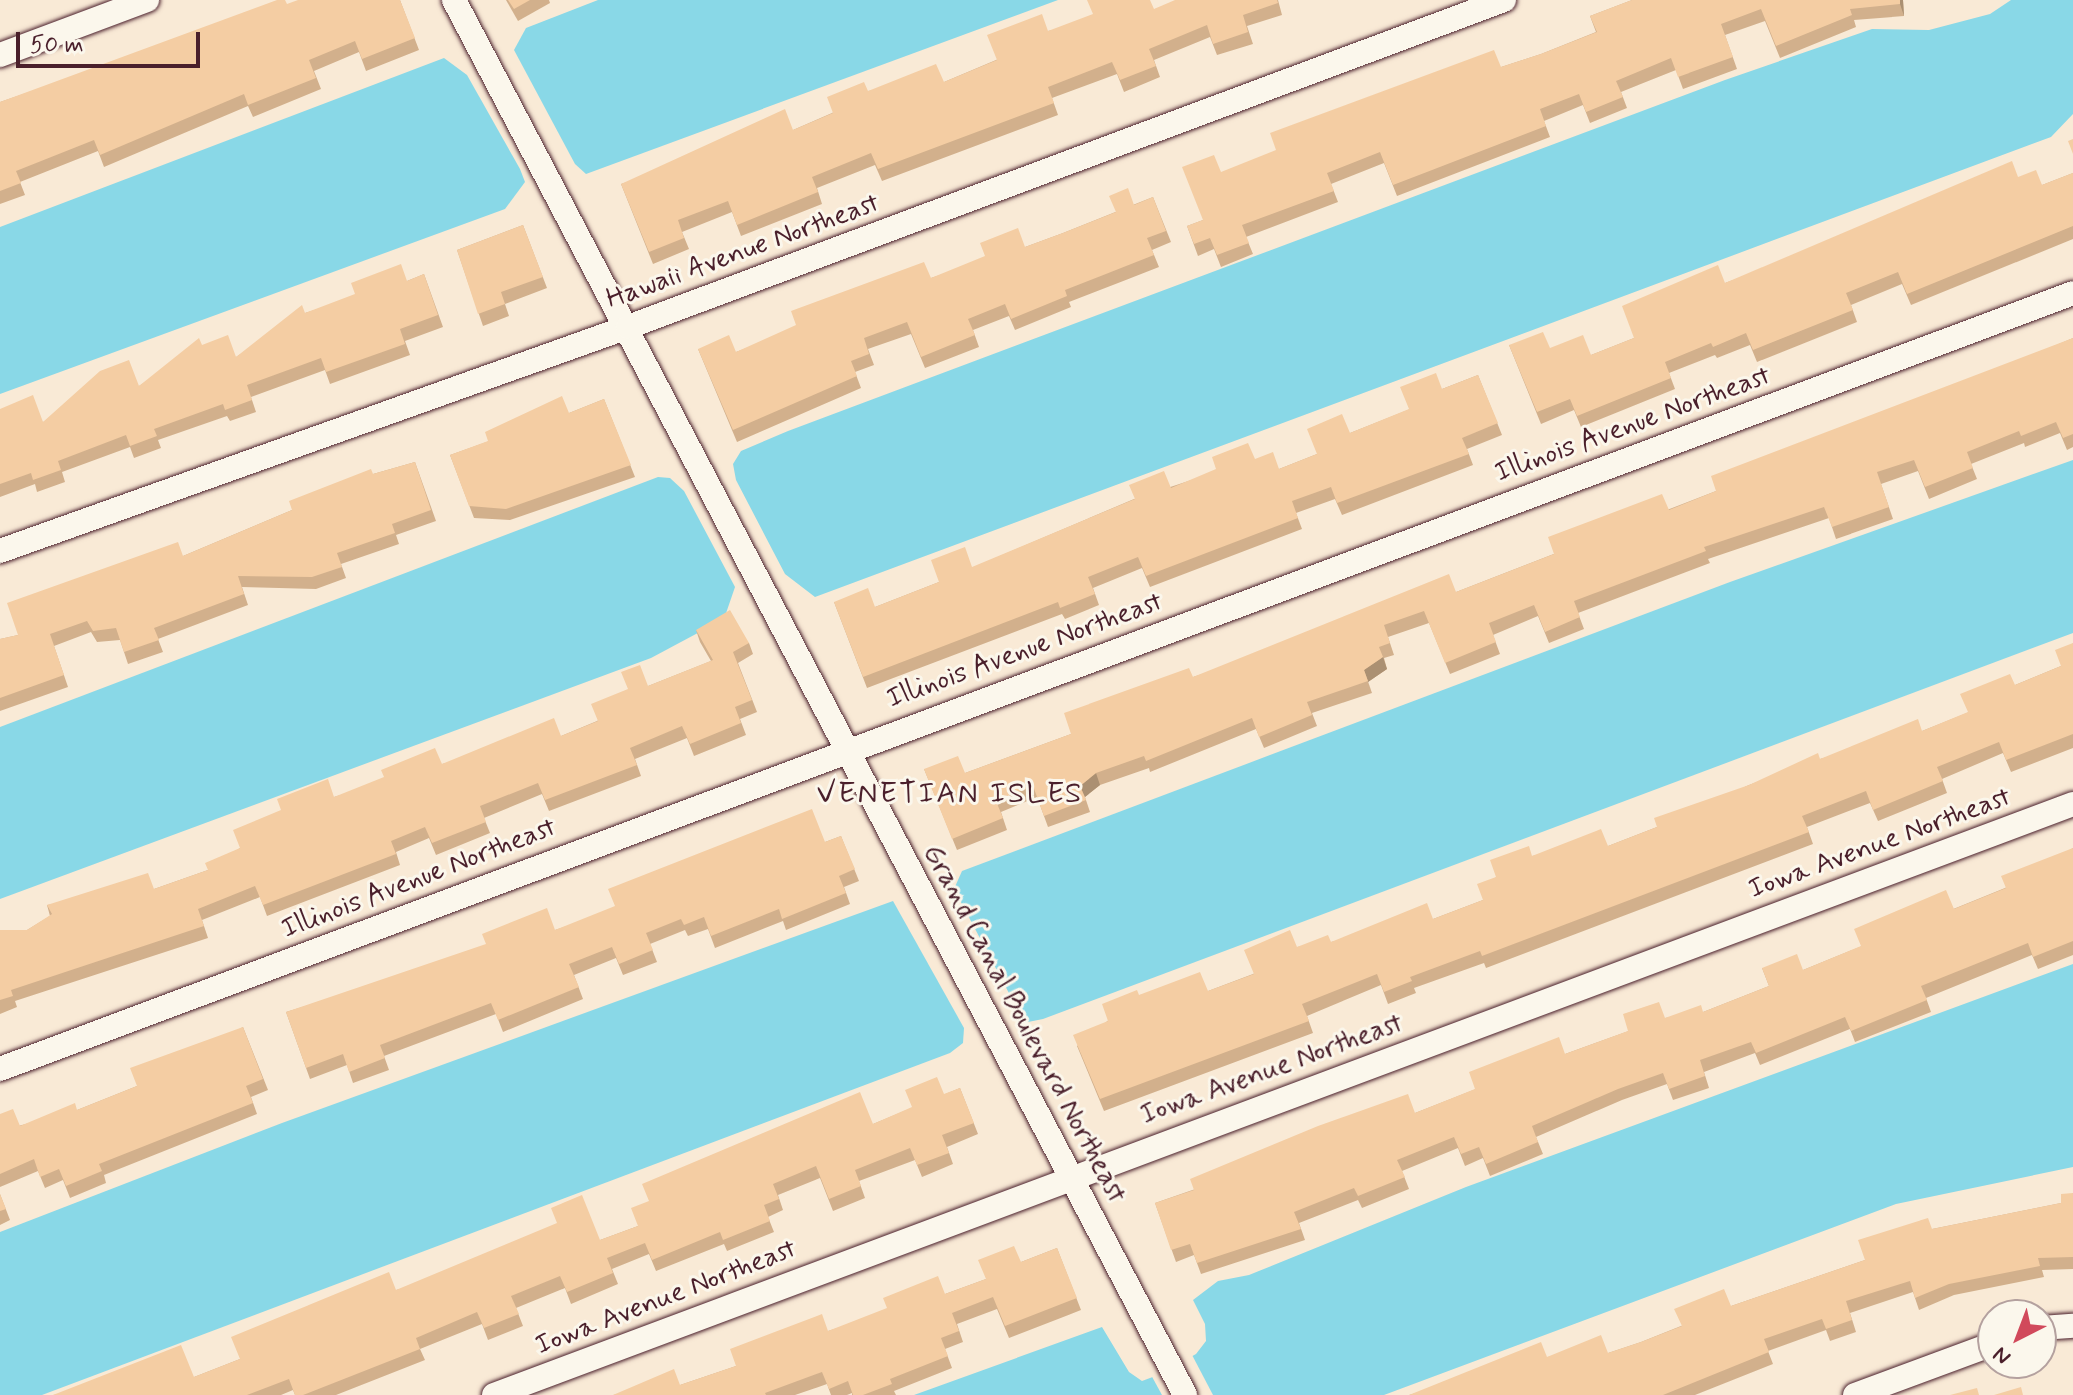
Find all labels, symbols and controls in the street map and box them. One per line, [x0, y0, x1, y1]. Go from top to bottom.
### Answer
scale bar [20, 16, 204, 66]
text: 50 m [30, 30, 84, 61]
street label: Hawaii Avenue Northeast [600, 186, 886, 318]
street label: Illinois Avenue Northeast [1487, 358, 1779, 492]
street label: Illinois Avenue Northeast [879, 584, 1171, 718]
district label: VENETIAN ISLES [816, 776, 1084, 812]
street label: Iowa Avenue Northeast [1744, 781, 2016, 907]
street label: Illinois Avenue Northeast [274, 810, 564, 948]
street label: Grand Canal Boulevard Northeast [917, 842, 1131, 1206]
street label: Iowa Avenue Northeast [1136, 1007, 1408, 1133]
street label: Iowa Avenue Northeast [531, 1233, 801, 1363]
north arrow [1977, 1299, 2057, 1379]
text: N [1987, 1340, 2017, 1371]

